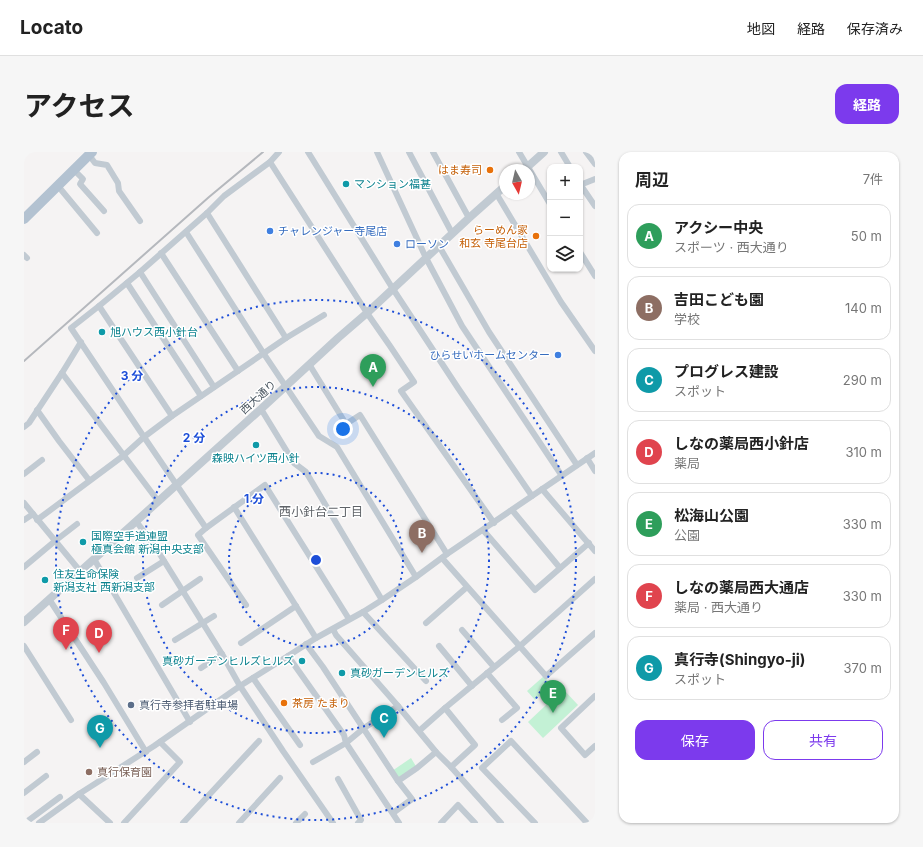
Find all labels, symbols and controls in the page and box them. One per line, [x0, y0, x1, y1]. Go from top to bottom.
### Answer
text: Locato [20, 16, 83, 39]
text: 地図 [747, 20, 775, 37]
text: 経路 [797, 20, 825, 37]
text: 保存済み [847, 20, 903, 37]
button: 経路 [835, 84, 899, 124]
text: アクセス [24, 89, 135, 123]
place label: はま寿司 [438, 163, 482, 177]
north arrow [499, 164, 535, 200]
map controls [547, 164, 583, 272]
button: + [547, 164, 583, 200]
marker: はま寿司 [485, 165, 495, 175]
text: 周辺 [635, 170, 669, 190]
text: 7件 [863, 171, 883, 187]
place label: マンション福甚 [354, 177, 431, 191]
marker: マンション福甚 [341, 179, 351, 189]
button: − [547, 200, 583, 236]
text: アクシー中央 [674, 218, 763, 237]
place label: らーめん家 和玄 寺尾台店 [459, 223, 528, 250]
place label: チャレンジャー寺尾店 [278, 224, 387, 238]
marker: チャレンジャー寺尾店 [265, 226, 275, 236]
text: A [644, 228, 654, 244]
text: 50 m [851, 228, 882, 244]
marker: らーめん家 和玄 寺尾台店 [531, 231, 541, 241]
button: layers [547, 236, 583, 272]
place label: ローソン [405, 237, 449, 251]
marker: ローソン [392, 239, 402, 249]
text: スポーツ · 西大通り [674, 239, 789, 255]
text: 吉田こども園 [674, 290, 764, 309]
text: B [645, 300, 653, 316]
text: 140 m [845, 300, 882, 316]
text: 学校 [674, 311, 700, 327]
place label: 旭ハウス西小針台 [110, 325, 198, 339]
marker: 旭ハウス西小針台 [97, 327, 107, 337]
place label: ひらせいホームセンター [430, 348, 550, 362]
marker: ひらせいホームセンター [553, 350, 563, 360]
pin: A [360, 354, 386, 387]
text: プログレス建設 [674, 362, 779, 381]
text: 3 分 [121, 368, 143, 383]
text: C [644, 372, 654, 388]
text: 290 m [843, 372, 882, 388]
street label: 西大通り [237, 377, 279, 417]
text: スポット [674, 383, 726, 399]
your location [333, 419, 353, 439]
text: 2 分 [183, 430, 205, 445]
text: しなの薬局西小針店 [674, 434, 809, 453]
marker: 森映ハイツ西小針 [251, 440, 261, 450]
text: D [644, 444, 654, 460]
text: 310 m [845, 444, 882, 460]
place label: 森映ハイツ西小針 [212, 451, 300, 465]
text: 薬局 [674, 455, 700, 471]
text: 1 分 [244, 491, 264, 506]
district label: 西小針台二丁目 [279, 504, 363, 519]
text: 松海山公園 [674, 506, 749, 525]
text: E [645, 516, 653, 532]
text: 330 m [843, 516, 882, 532]
pin: B [409, 520, 435, 553]
text: 公園 [674, 527, 700, 543]
place label: 国際空手道連盟 極真会館 新潟中央支部 [91, 529, 204, 556]
marker: 国際空手道連盟 極真会館 新潟中央支部 [78, 537, 88, 547]
centre of rings [309, 553, 323, 567]
place label: 住友生命保険 新潟支社 西新潟支部 [53, 567, 155, 594]
marker: 住友生命保険 新潟支社 西新潟支部 [40, 575, 50, 585]
text: しなの薬局西大通店 [674, 578, 809, 597]
text: F [645, 588, 653, 604]
text: 330 m [843, 588, 882, 604]
text: 薬局 · 西大通り [674, 599, 763, 615]
pin: F [53, 617, 79, 650]
pin: D [86, 620, 112, 653]
text: 真行寺(Shingyo-ji) [674, 650, 805, 669]
place label: 真砂ガーデンヒルズヒルズ [162, 654, 294, 668]
marker: 真砂ガーデンヒルズヒルズ [297, 656, 307, 666]
text: G [644, 660, 654, 676]
text: 370 m [844, 660, 882, 676]
place label: 真砂ガーデンヒルズ [350, 666, 449, 680]
marker: 真砂ガーデンヒルズ [337, 668, 347, 678]
text: スポット [674, 671, 726, 687]
pin: E [540, 680, 566, 713]
place label: 茶房 たまり [292, 696, 350, 710]
place label: 真行寺参拝者駐車場 [139, 698, 238, 712]
marker: 茶房 たまり [279, 698, 289, 708]
marker: 真行寺参拝者駐車場 [126, 700, 136, 710]
pin: C [371, 705, 397, 738]
pin: G [87, 715, 113, 748]
button: 保存 [635, 720, 755, 760]
button: 共有 [763, 720, 883, 760]
place label: 真行保育園 [97, 765, 152, 779]
marker: 真行保育園 [84, 767, 94, 777]

